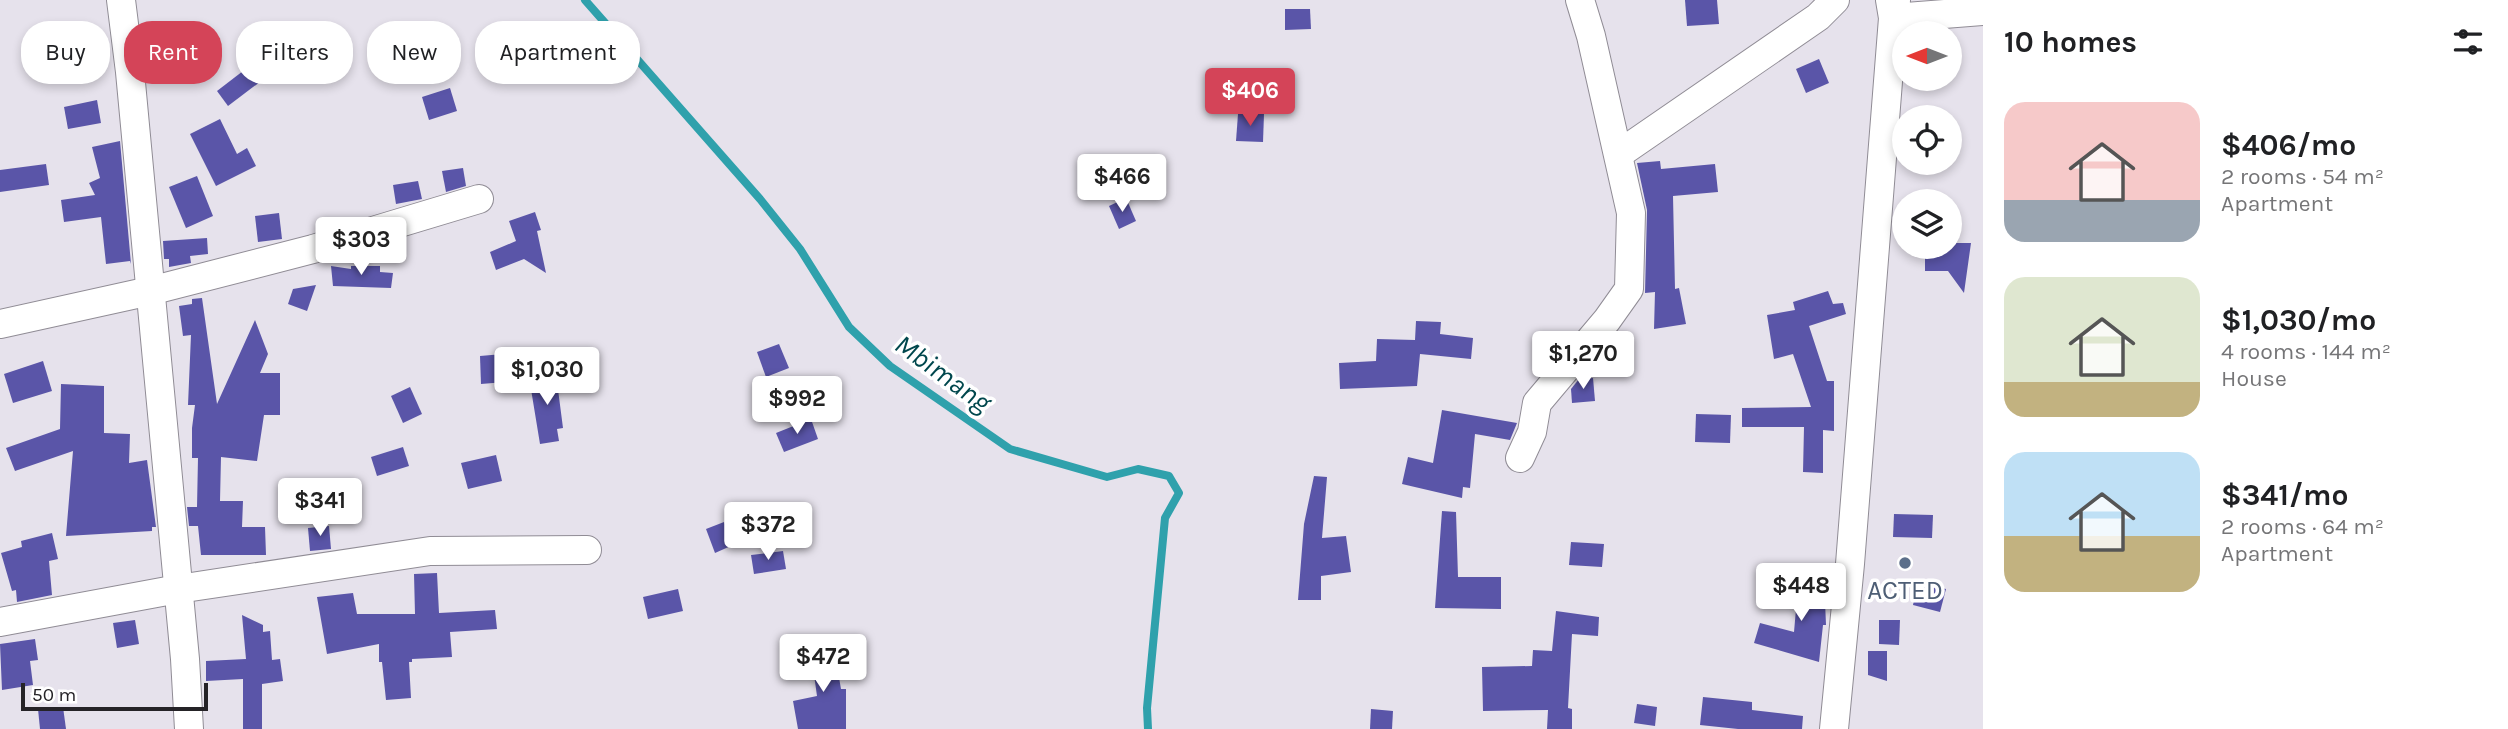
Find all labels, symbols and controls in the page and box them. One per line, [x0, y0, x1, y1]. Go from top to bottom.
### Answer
chip: Buy [21, 21, 110, 84]
chip: Rent [124, 21, 222, 84]
chip: Filters [236, 21, 353, 84]
chip: New [367, 21, 461, 84]
chip: Apartment [475, 21, 640, 84]
north arrow [1892, 21, 1962, 91]
map controls [1892, 21, 1962, 259]
icon: filters [2449, 23, 2487, 61]
text: 10 homes [2004, 24, 2137, 60]
pin: $406 [1209, 68, 1291, 128]
text: $406 [1221, 77, 1279, 104]
button: locate [1892, 105, 1962, 175]
text: $406/mo [2221, 127, 2356, 163]
icon: home [2060, 130, 2144, 214]
pin: $466 [1081, 154, 1163, 214]
text: $466 [1093, 163, 1151, 190]
text: 2 rooms · 54 m² [2221, 163, 2384, 190]
button: layers [1892, 189, 1962, 259]
text: Apartment [2221, 190, 2333, 217]
pin: $303 [320, 218, 402, 277]
text: $303 [331, 226, 391, 253]
text: $1,030/mo [2221, 302, 2376, 338]
icon: home [2060, 305, 2144, 389]
water label: Mbimang [889, 327, 999, 420]
pin: $1,270 [1526, 332, 1640, 391]
text: 4 rooms · 144 m² [2221, 338, 2391, 365]
text: $1,270 [1548, 340, 1618, 367]
pin: $1,030 [490, 348, 604, 407]
text: $1,030 [510, 356, 584, 383]
text: House [2221, 365, 2287, 392]
pin: $992 [756, 376, 838, 436]
text: $992 [768, 385, 826, 412]
text: $341/mo [2221, 477, 2348, 513]
pin: $341 [279, 478, 361, 538]
icon: home [2060, 480, 2144, 564]
text: $341 [294, 487, 346, 514]
pin: $372 [727, 503, 809, 562]
text: $372 [740, 511, 796, 538]
text: 2 rooms · 64 m² [2221, 513, 2384, 540]
text: Apartment [2221, 540, 2333, 567]
marker: ACTED [1897, 555, 1913, 571]
pin: $448 [1760, 564, 1842, 623]
text: $448 [1772, 572, 1830, 599]
place label: ACTED [1867, 575, 1943, 606]
pin: $472 [782, 634, 864, 694]
text: $472 [796, 643, 850, 670]
scale bar [21, 680, 208, 712]
text: 50 m [32, 684, 76, 706]

